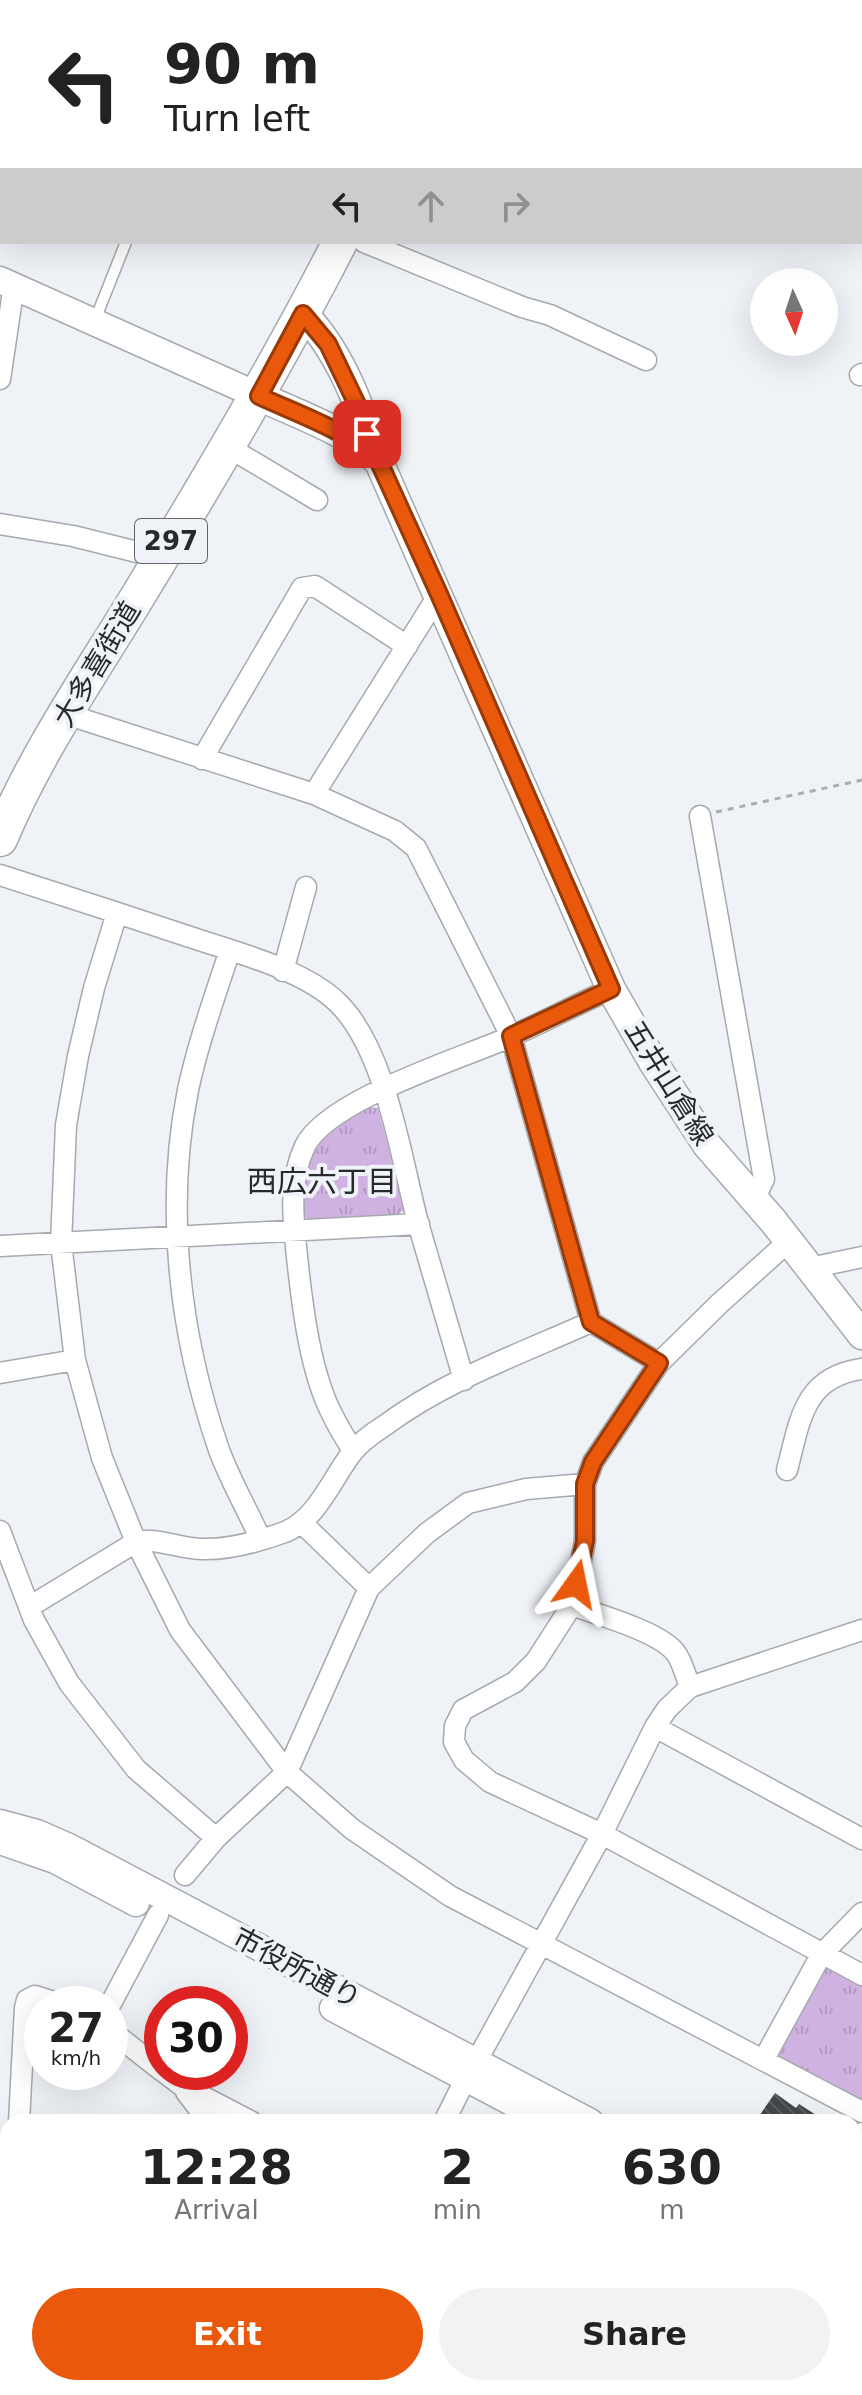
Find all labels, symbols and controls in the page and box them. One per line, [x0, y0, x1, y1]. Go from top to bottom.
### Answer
text: 90 m [164, 31, 320, 96]
icon: left [32, 32, 136, 136]
text: Turn left [164, 98, 310, 139]
icon: left [325, 184, 369, 228]
icon: ahead [409, 184, 453, 228]
icon: right [493, 184, 537, 228]
north arrow [750, 268, 838, 356]
map controls [750, 268, 838, 356]
pin [333, 400, 401, 468]
icon: arrive [345, 412, 389, 456]
road number: 297 [135, 519, 207, 563]
street label: 大多喜街道 [47, 595, 147, 733]
street label: 五井山倉線 [618, 1015, 720, 1151]
district label: 西広六丁目 [247, 1164, 397, 1199]
position arrow [534, 1542, 618, 1626]
street label: 市役所通り [227, 1921, 367, 2015]
speed limit sign: 30 [144, 1986, 248, 2090]
text: 27 [48, 2005, 104, 2051]
text: km/h [51, 2046, 101, 2070]
text: 12:28 [140, 2139, 293, 2195]
text: 2 [441, 2139, 474, 2195]
text: 630 [622, 2139, 722, 2195]
text: Arrival [174, 2195, 259, 2225]
text: min [433, 2195, 482, 2225]
text: m [659, 2195, 685, 2225]
button: Exit [32, 2288, 423, 2380]
button: Share [439, 2288, 830, 2380]

